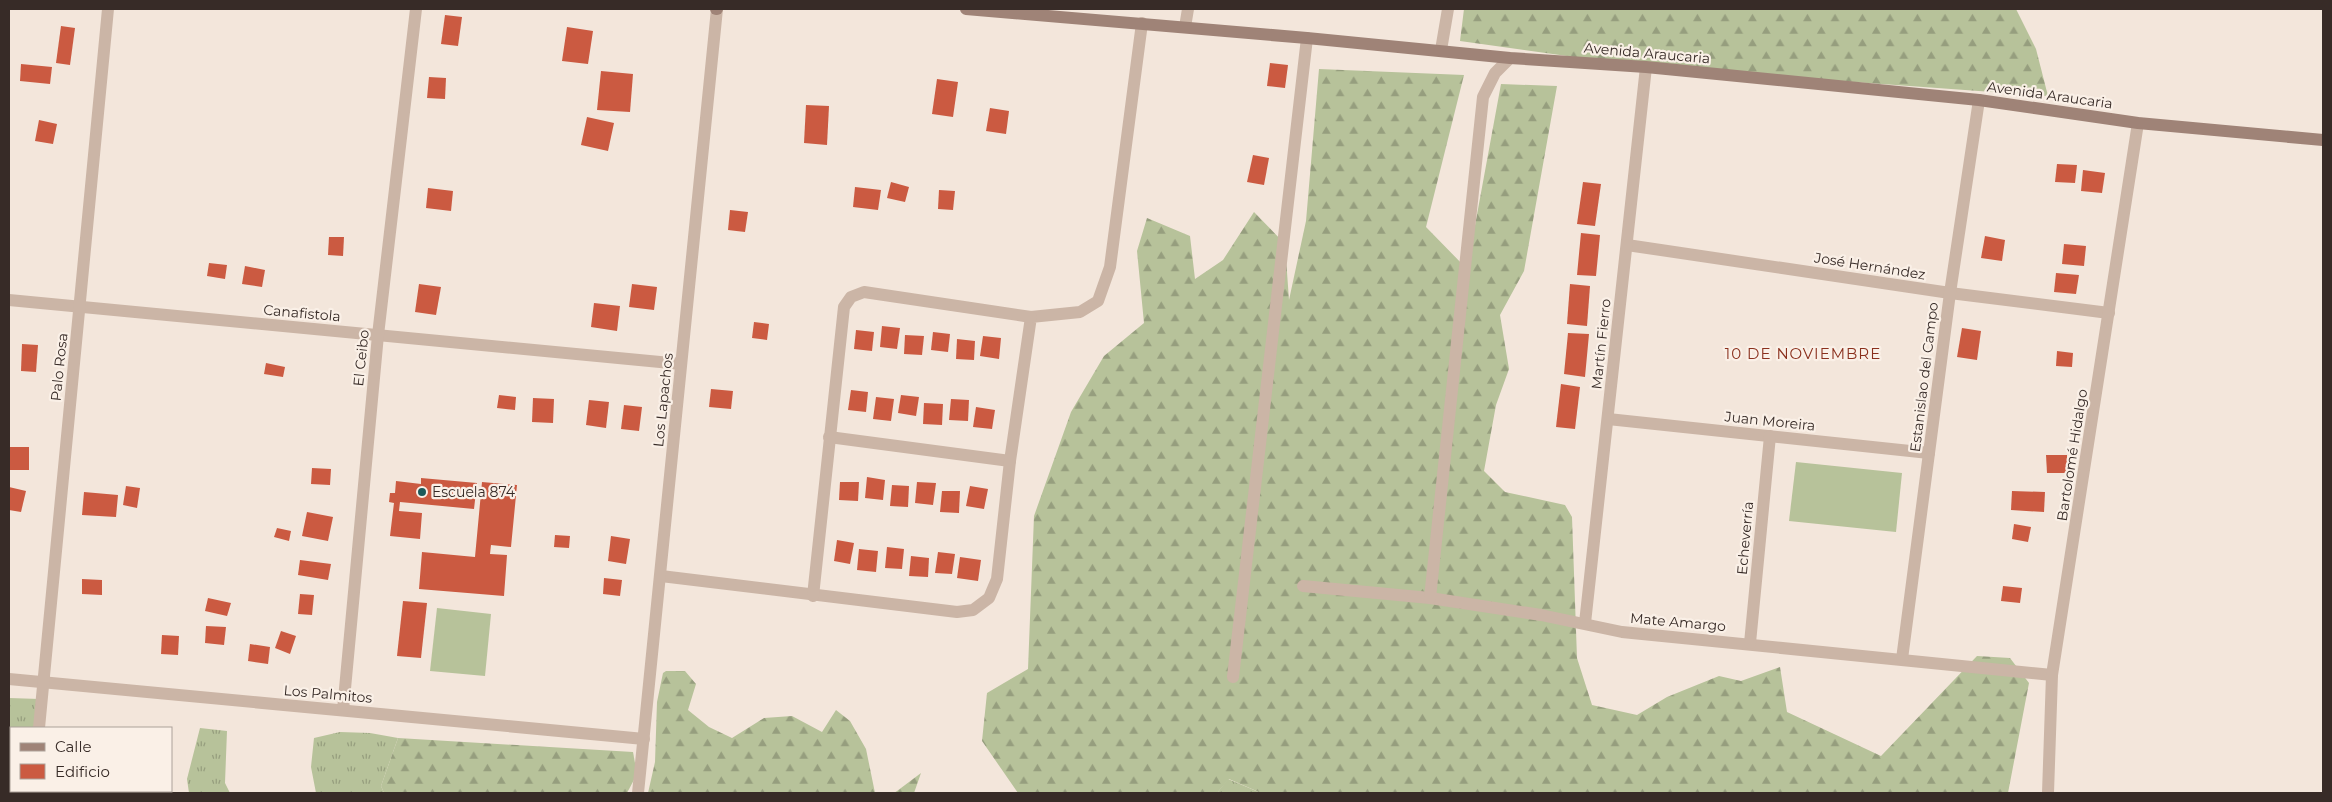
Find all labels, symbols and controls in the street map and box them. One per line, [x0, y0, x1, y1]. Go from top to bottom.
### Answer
street label: Avenida Araucaria [1583, 39, 1711, 67]
street label: Avenida Araucaria [1986, 77, 2114, 113]
street label: José Hernández [1812, 248, 1927, 284]
street label: Martín Fierro [1587, 298, 1615, 390]
street label: Canafistola [263, 301, 341, 325]
street label: Estanislao del Campo [1906, 301, 1942, 453]
street label: El Ceibo [349, 329, 373, 387]
street label: Palo Rosa [46, 332, 72, 402]
district label: 10 DE NOVIEMBRE [1725, 344, 1881, 363]
street label: Los Lapachos [649, 352, 677, 448]
street label: Bartolomé Hidalgo [2053, 388, 2091, 522]
street label: Juan Moreira [1723, 407, 1816, 435]
place label: Escuela 874 [432, 483, 516, 501]
marker: Escuela 874 [416, 486, 428, 498]
street label: Echeverría [1733, 501, 1757, 575]
street label: Mate Amargo [1629, 609, 1727, 635]
street label: Los Palmitos [283, 681, 373, 707]
legend [10, 727, 172, 792]
text: Calle [55, 737, 92, 756]
text: Edificio [55, 762, 110, 781]

